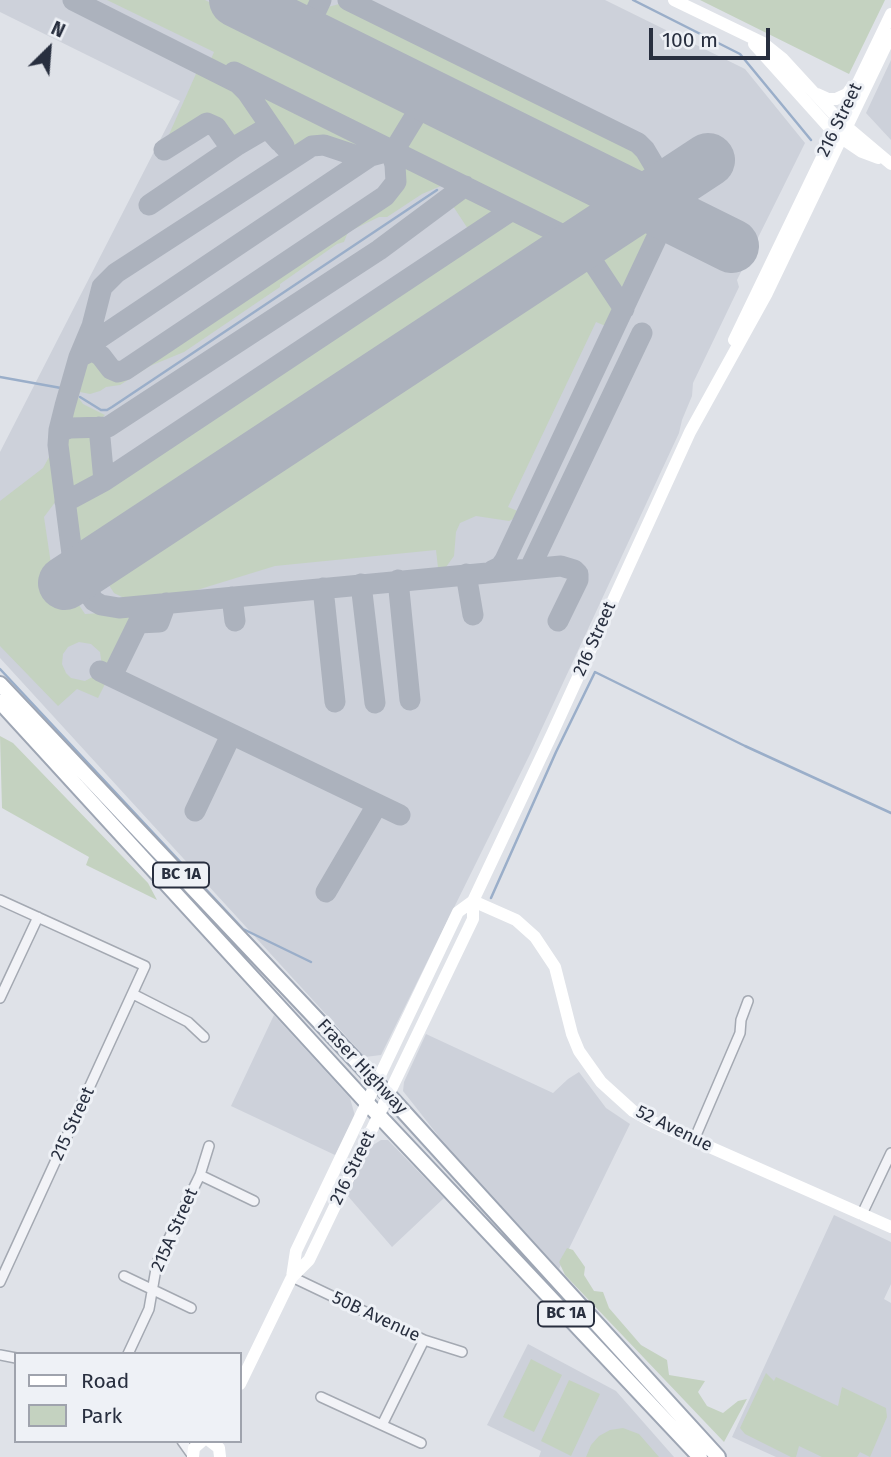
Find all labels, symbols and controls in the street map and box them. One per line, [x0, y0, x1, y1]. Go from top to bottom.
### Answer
north arrow [14, 14, 84, 84]
scale bar [653, 14, 774, 58]
text: N [48, 16, 69, 43]
text: 100 m [662, 27, 718, 53]
street label: 216 Street [813, 80, 867, 160]
street label: 216 Street [569, 598, 621, 680]
road number: BC 1A [153, 862, 209, 888]
street label: Fraser Highway [312, 1015, 412, 1119]
street label: 215 Street [47, 1084, 99, 1164]
street label: 52 Avenue [632, 1101, 716, 1157]
street label: 216 Street [326, 1128, 380, 1208]
street label: 215A Street [147, 1185, 203, 1275]
street label: 50B Avenue [329, 1287, 423, 1347]
road number: BC 1A [538, 1302, 594, 1326]
legend [14, 1352, 242, 1443]
text: Road [81, 1368, 129, 1394]
text: Park [81, 1403, 122, 1429]

